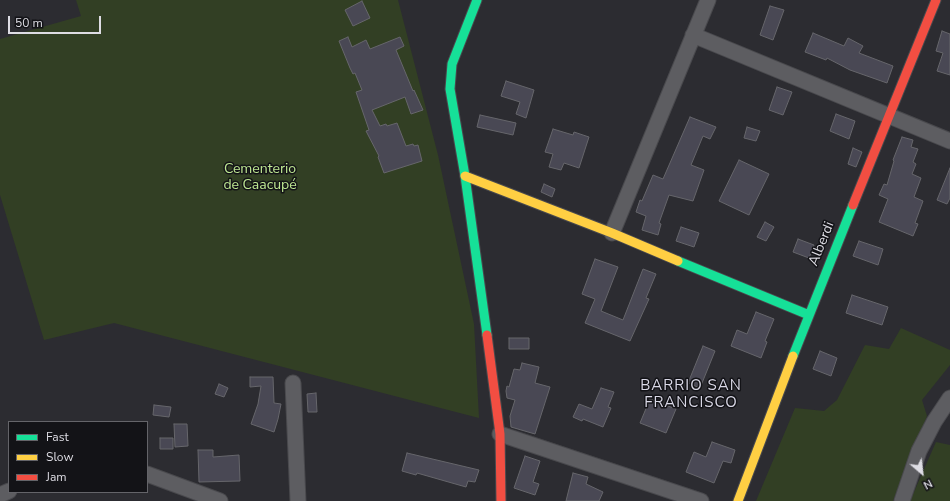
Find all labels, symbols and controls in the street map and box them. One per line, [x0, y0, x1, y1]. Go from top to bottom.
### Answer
scale bar [10, 8, 103, 34]
text: 50 m [15, 15, 43, 31]
park label: Cementerio de Caacupé [223, 162, 297, 194]
street label: Alberdi [806, 219, 838, 269]
district label: BARRIO SAN FRANCISCO [640, 377, 742, 412]
legend [8, 421, 148, 493]
text: Fast [46, 429, 69, 445]
text: Slow [46, 449, 74, 465]
north arrow [902, 453, 942, 493]
text: Jam [46, 469, 67, 485]
text: N [921, 475, 935, 493]

